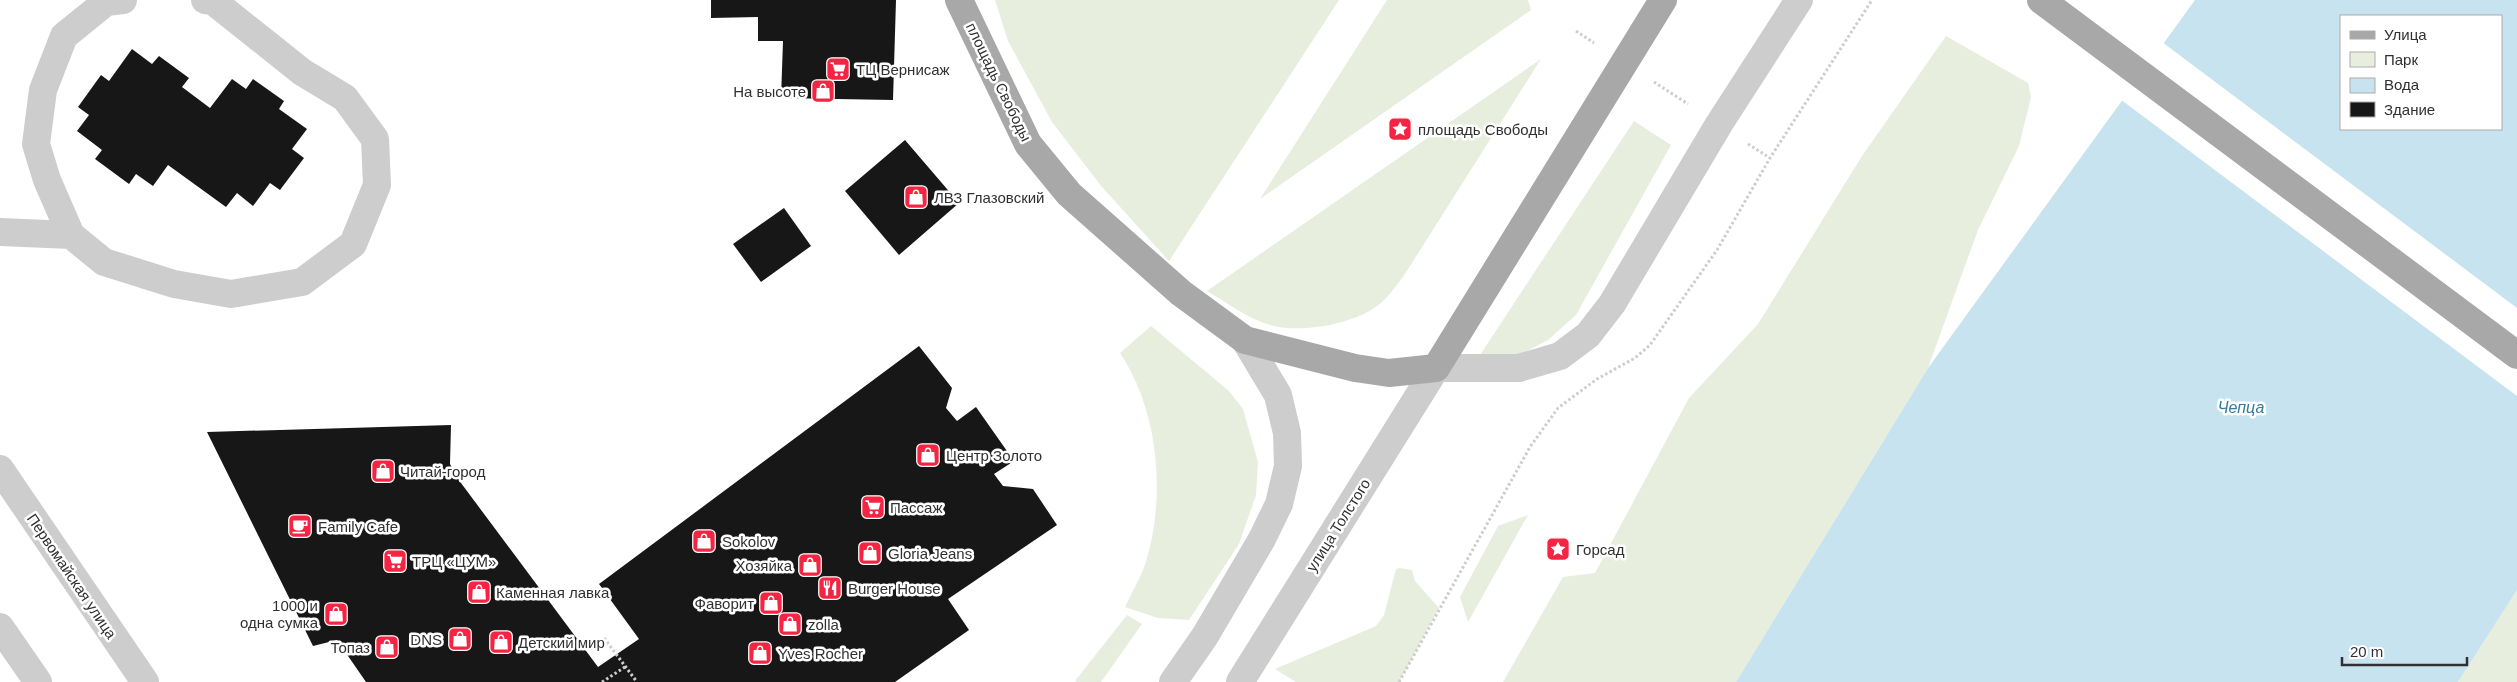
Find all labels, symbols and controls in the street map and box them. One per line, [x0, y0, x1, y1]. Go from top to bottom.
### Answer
legend [2340, 15, 2502, 130]
street label: площадь Свободы [963, 20, 1035, 144]
text: Улица [2384, 26, 2427, 43]
text: Парк [2384, 51, 2418, 68]
supermarket icon: ТЦ Вернисаж [825, 56, 851, 82]
place label: ТЦ Вернисаж [856, 61, 950, 78]
text: Вода [2384, 76, 2420, 93]
shop icon: На высоте [810, 78, 836, 104]
place label: На высоте [733, 83, 806, 100]
text: Здание [2384, 101, 2435, 118]
place icon: площадь Свободы [1387, 116, 1413, 142]
place label: площадь Свободы [1418, 121, 1548, 138]
shop icon: ЛВЗ Глазовский [903, 184, 929, 210]
place label: ЛВЗ Глазовский [934, 189, 1044, 206]
water label: Чепца [2218, 399, 2264, 416]
shop icon: Центр Золото [915, 442, 941, 468]
place label: Центр Золото [946, 447, 1042, 464]
shop icon: Читай-город [370, 458, 396, 484]
place label: Читай-город [400, 463, 486, 480]
street label: улица Толстого [1303, 475, 1373, 575]
supermarket icon: Пассаж [860, 494, 886, 520]
place label: Пассаж [890, 499, 943, 516]
street label: Первомайская улица [24, 510, 120, 642]
cafe icon: Family Cafe [287, 513, 313, 539]
place label: Family Cafe [318, 518, 398, 535]
shop icon: Sokolov [691, 528, 717, 554]
place label: Sokolov [722, 533, 776, 550]
place icon: Горсад [1545, 536, 1571, 562]
shop icon: Gloria Jeans [857, 540, 883, 566]
place label: Горсад [1576, 541, 1625, 558]
place label: Gloria Jeans [888, 545, 972, 562]
supermarket icon: ТРЦ «ЦУМ» [382, 548, 408, 574]
shop icon: Хозяйка [797, 552, 823, 578]
place label: ТРЦ «ЦУМ» [412, 553, 496, 570]
place label: Хозяйка [735, 557, 793, 574]
restaurant icon: Burger House [817, 575, 843, 601]
shop icon: Каменная лавка [466, 579, 492, 605]
place label: Burger House [848, 580, 941, 597]
place label: Каменная лавка [496, 584, 610, 601]
shop icon: Фаворит [758, 590, 784, 616]
place label: Фаворит [695, 595, 754, 612]
place label: 1000 и одна сумка [240, 597, 319, 631]
shop icon: 1000 и одна сумка [323, 601, 349, 627]
shop icon: zolla [777, 611, 803, 637]
place label: zolla [808, 616, 840, 633]
shop icon: DNS [447, 626, 473, 652]
shop icon: Детский мир [488, 629, 514, 655]
place label: DNS [410, 631, 442, 648]
shop icon: Топаз [374, 634, 400, 660]
place label: Детский мир [518, 634, 605, 651]
scale bar [2342, 634, 2467, 666]
place label: Топаз [330, 639, 370, 656]
shop icon: Yves Rocher [747, 640, 773, 666]
text: 20 m [2350, 643, 2383, 660]
place label: Yves Rocher [778, 645, 863, 662]

